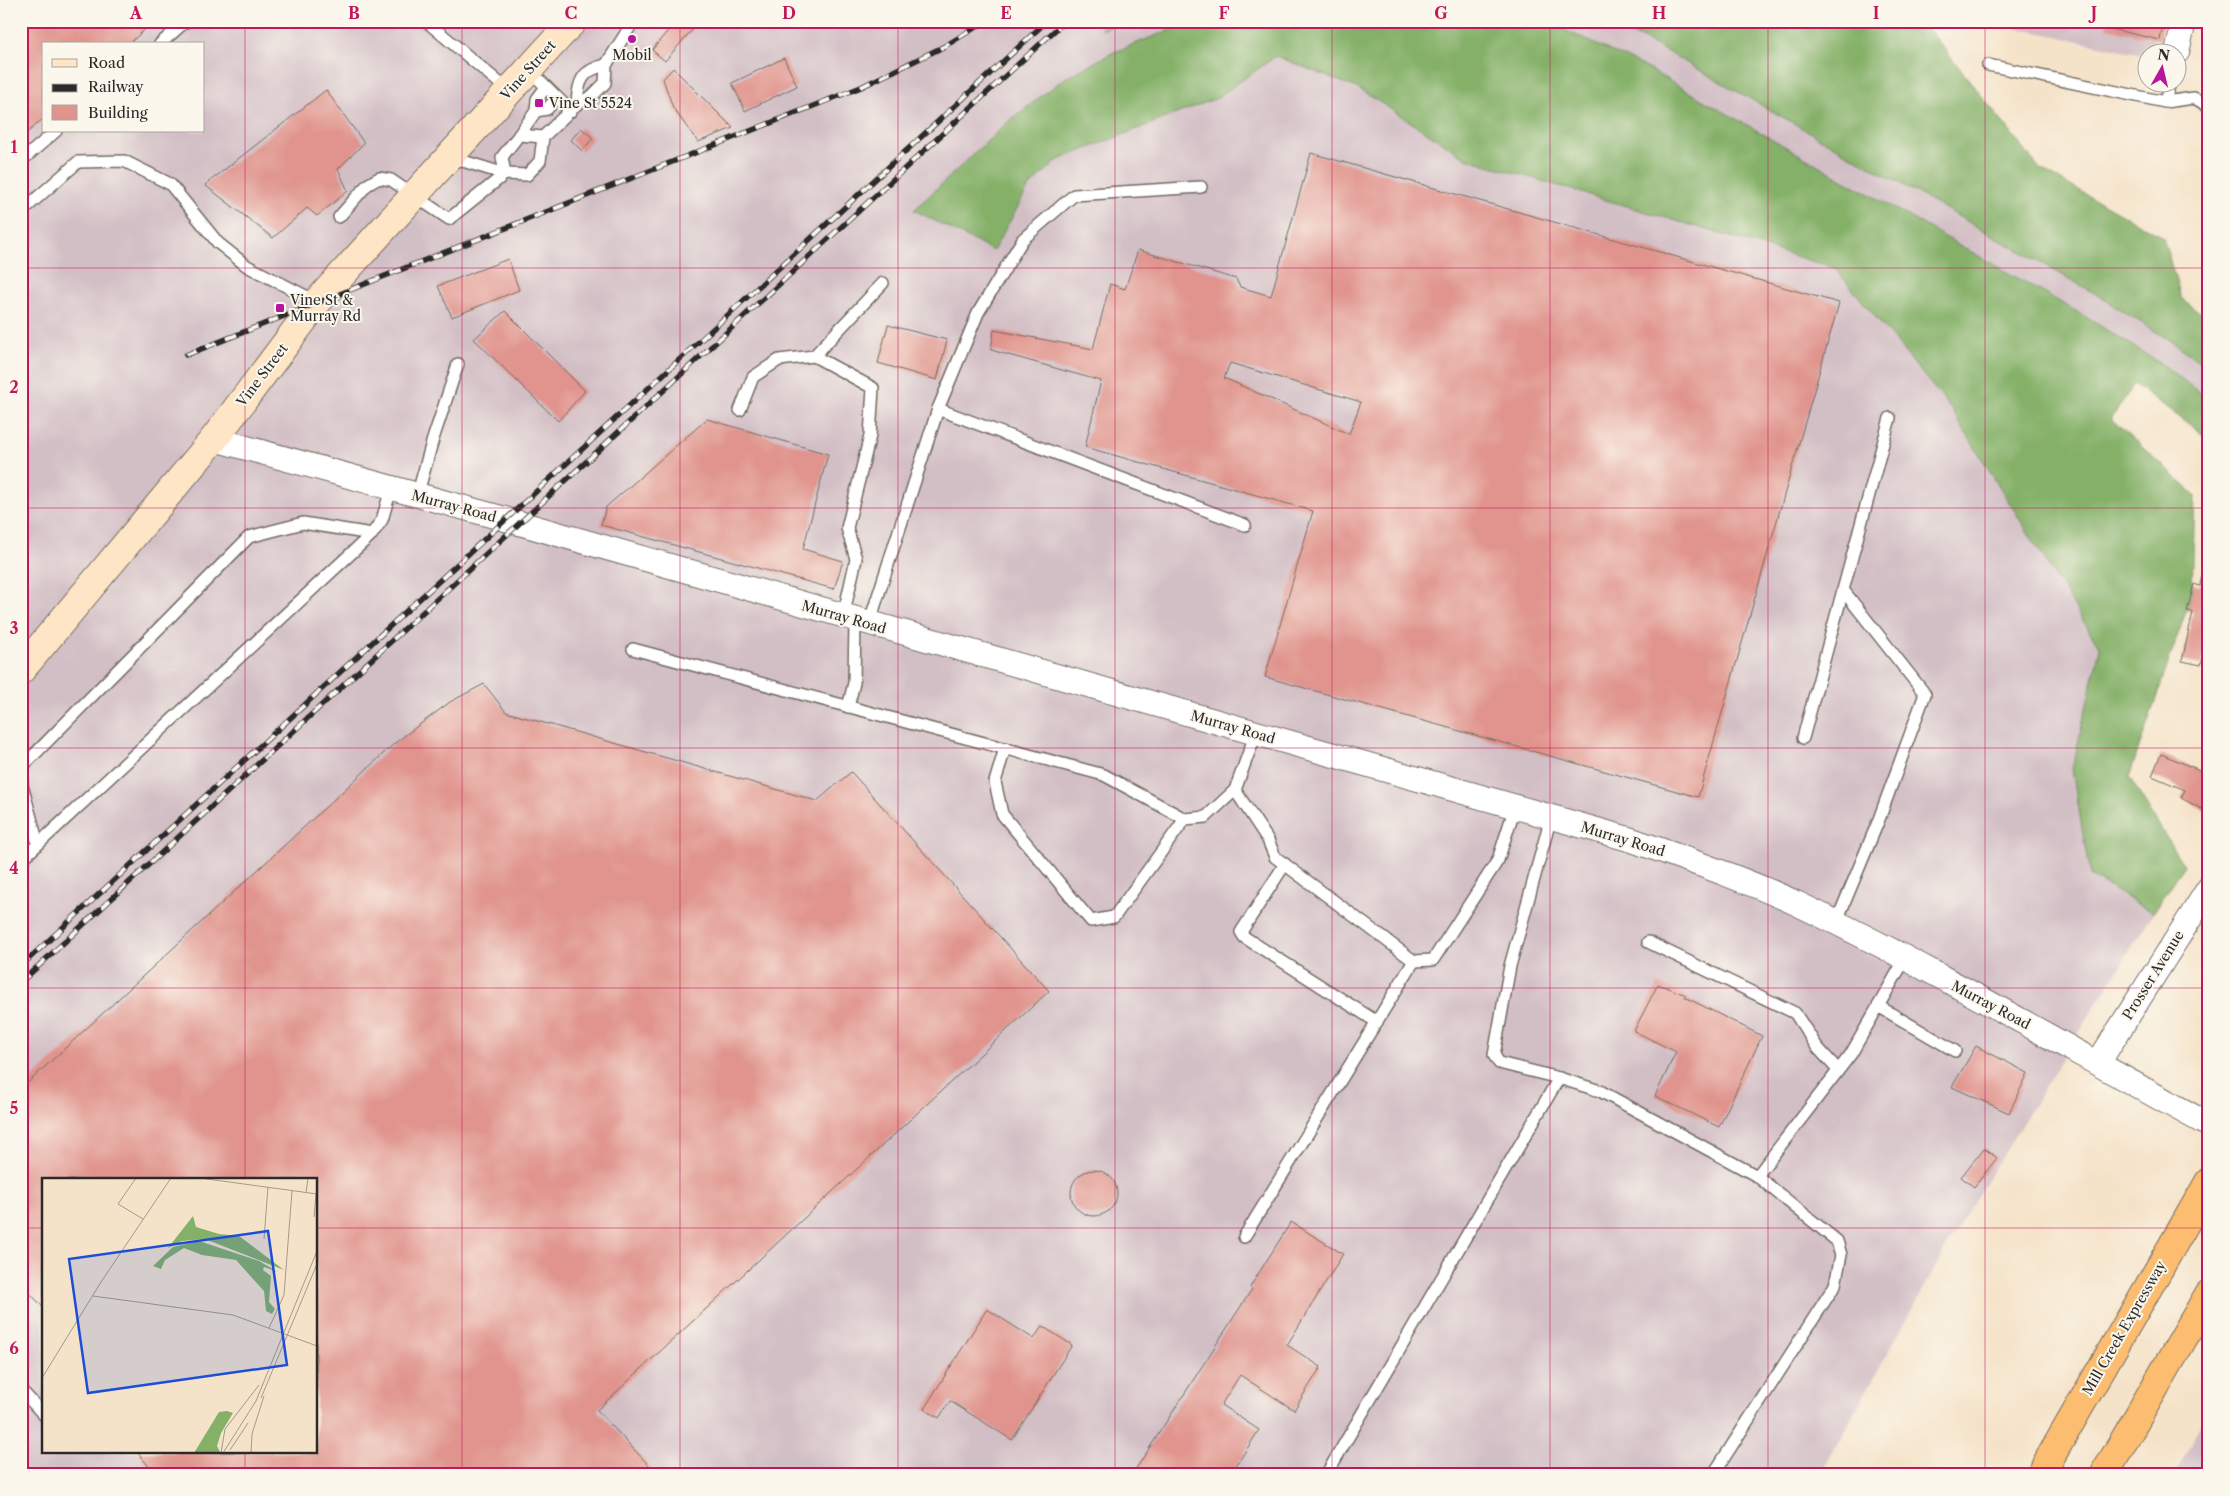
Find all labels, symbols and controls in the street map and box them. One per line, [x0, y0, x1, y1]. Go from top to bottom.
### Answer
text: A [129, 3, 143, 23]
text: B [348, 3, 360, 23]
text: C [565, 3, 577, 23]
text: D [782, 3, 796, 23]
text: E [1000, 3, 1012, 23]
text: F [1219, 3, 1230, 23]
text: G [1434, 3, 1448, 23]
text: H [1652, 3, 1666, 23]
text: I [1873, 3, 1880, 23]
text: J [2088, 3, 2097, 23]
marker: Mobil [626, 33, 638, 45]
street label: Vine Street [496, 36, 560, 104]
legend [42, 42, 205, 132]
north arrow [2138, 42, 2188, 92]
text: N [2157, 45, 2171, 65]
place label: Mobil [612, 46, 652, 64]
text: Road [88, 53, 125, 72]
text: Railway [88, 77, 144, 96]
place label: Vine St 5524 [548, 94, 632, 112]
marker: Vine St 5524 [533, 97, 545, 109]
text: Building [88, 103, 148, 122]
text: 1 [10, 137, 18, 157]
place label: Vine St & Murray Rd [289, 291, 362, 325]
marker: Vine St & Murray Rd [274, 302, 286, 314]
street label: Vine Street [232, 340, 292, 411]
text: 2 [9, 377, 19, 397]
street label: Murray Road [410, 486, 499, 526]
street label: Murray Road [800, 596, 889, 638]
text: 3 [9, 618, 19, 638]
street label: Murray Road [1189, 706, 1278, 748]
street label: Murray Road [1579, 818, 1668, 860]
text: 4 [9, 858, 19, 878]
street label: Prosser Avenue [2118, 927, 2188, 1023]
street label: Murray Road [1948, 977, 2034, 1034]
text: 5 [10, 1098, 19, 1118]
inset map [42, 1178, 318, 1454]
street label: Mill Creek Expressway [2078, 1257, 2170, 1398]
text: 6 [9, 1338, 19, 1358]

